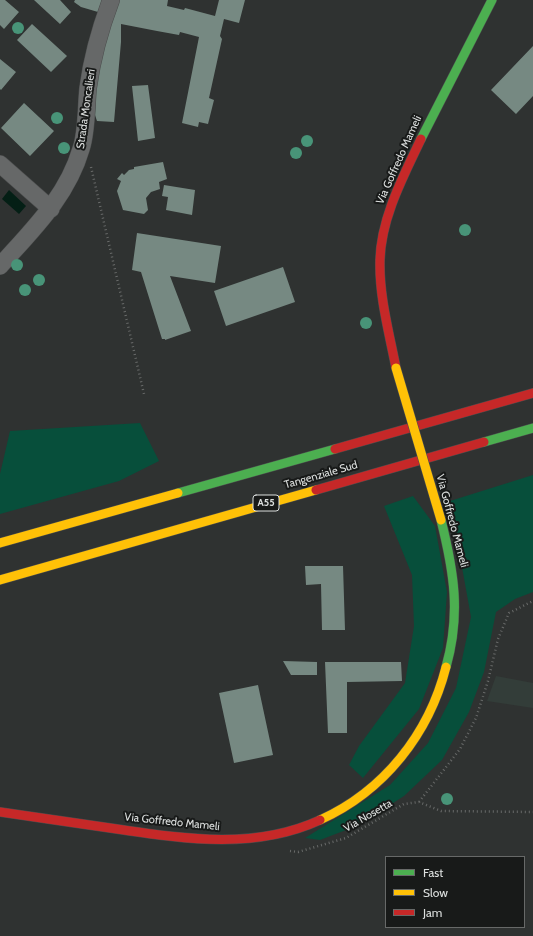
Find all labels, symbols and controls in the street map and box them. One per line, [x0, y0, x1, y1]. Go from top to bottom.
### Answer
street label: Strada Moncalieri [74, 68, 98, 150]
street label: Via Goffredo Mameli [373, 114, 425, 206]
street label: Tangenziale Sud [283, 458, 359, 492]
street label: Via Goffredo Mameli [433, 473, 471, 569]
road number: A55 [253, 495, 279, 511]
street label: Via Nosetta [341, 797, 395, 835]
street label: Via Goffredo Mameli [124, 810, 220, 834]
legend [385, 856, 525, 928]
text: Fast [423, 865, 443, 880]
text: Slow [423, 885, 448, 900]
text: Jam [423, 905, 442, 920]

